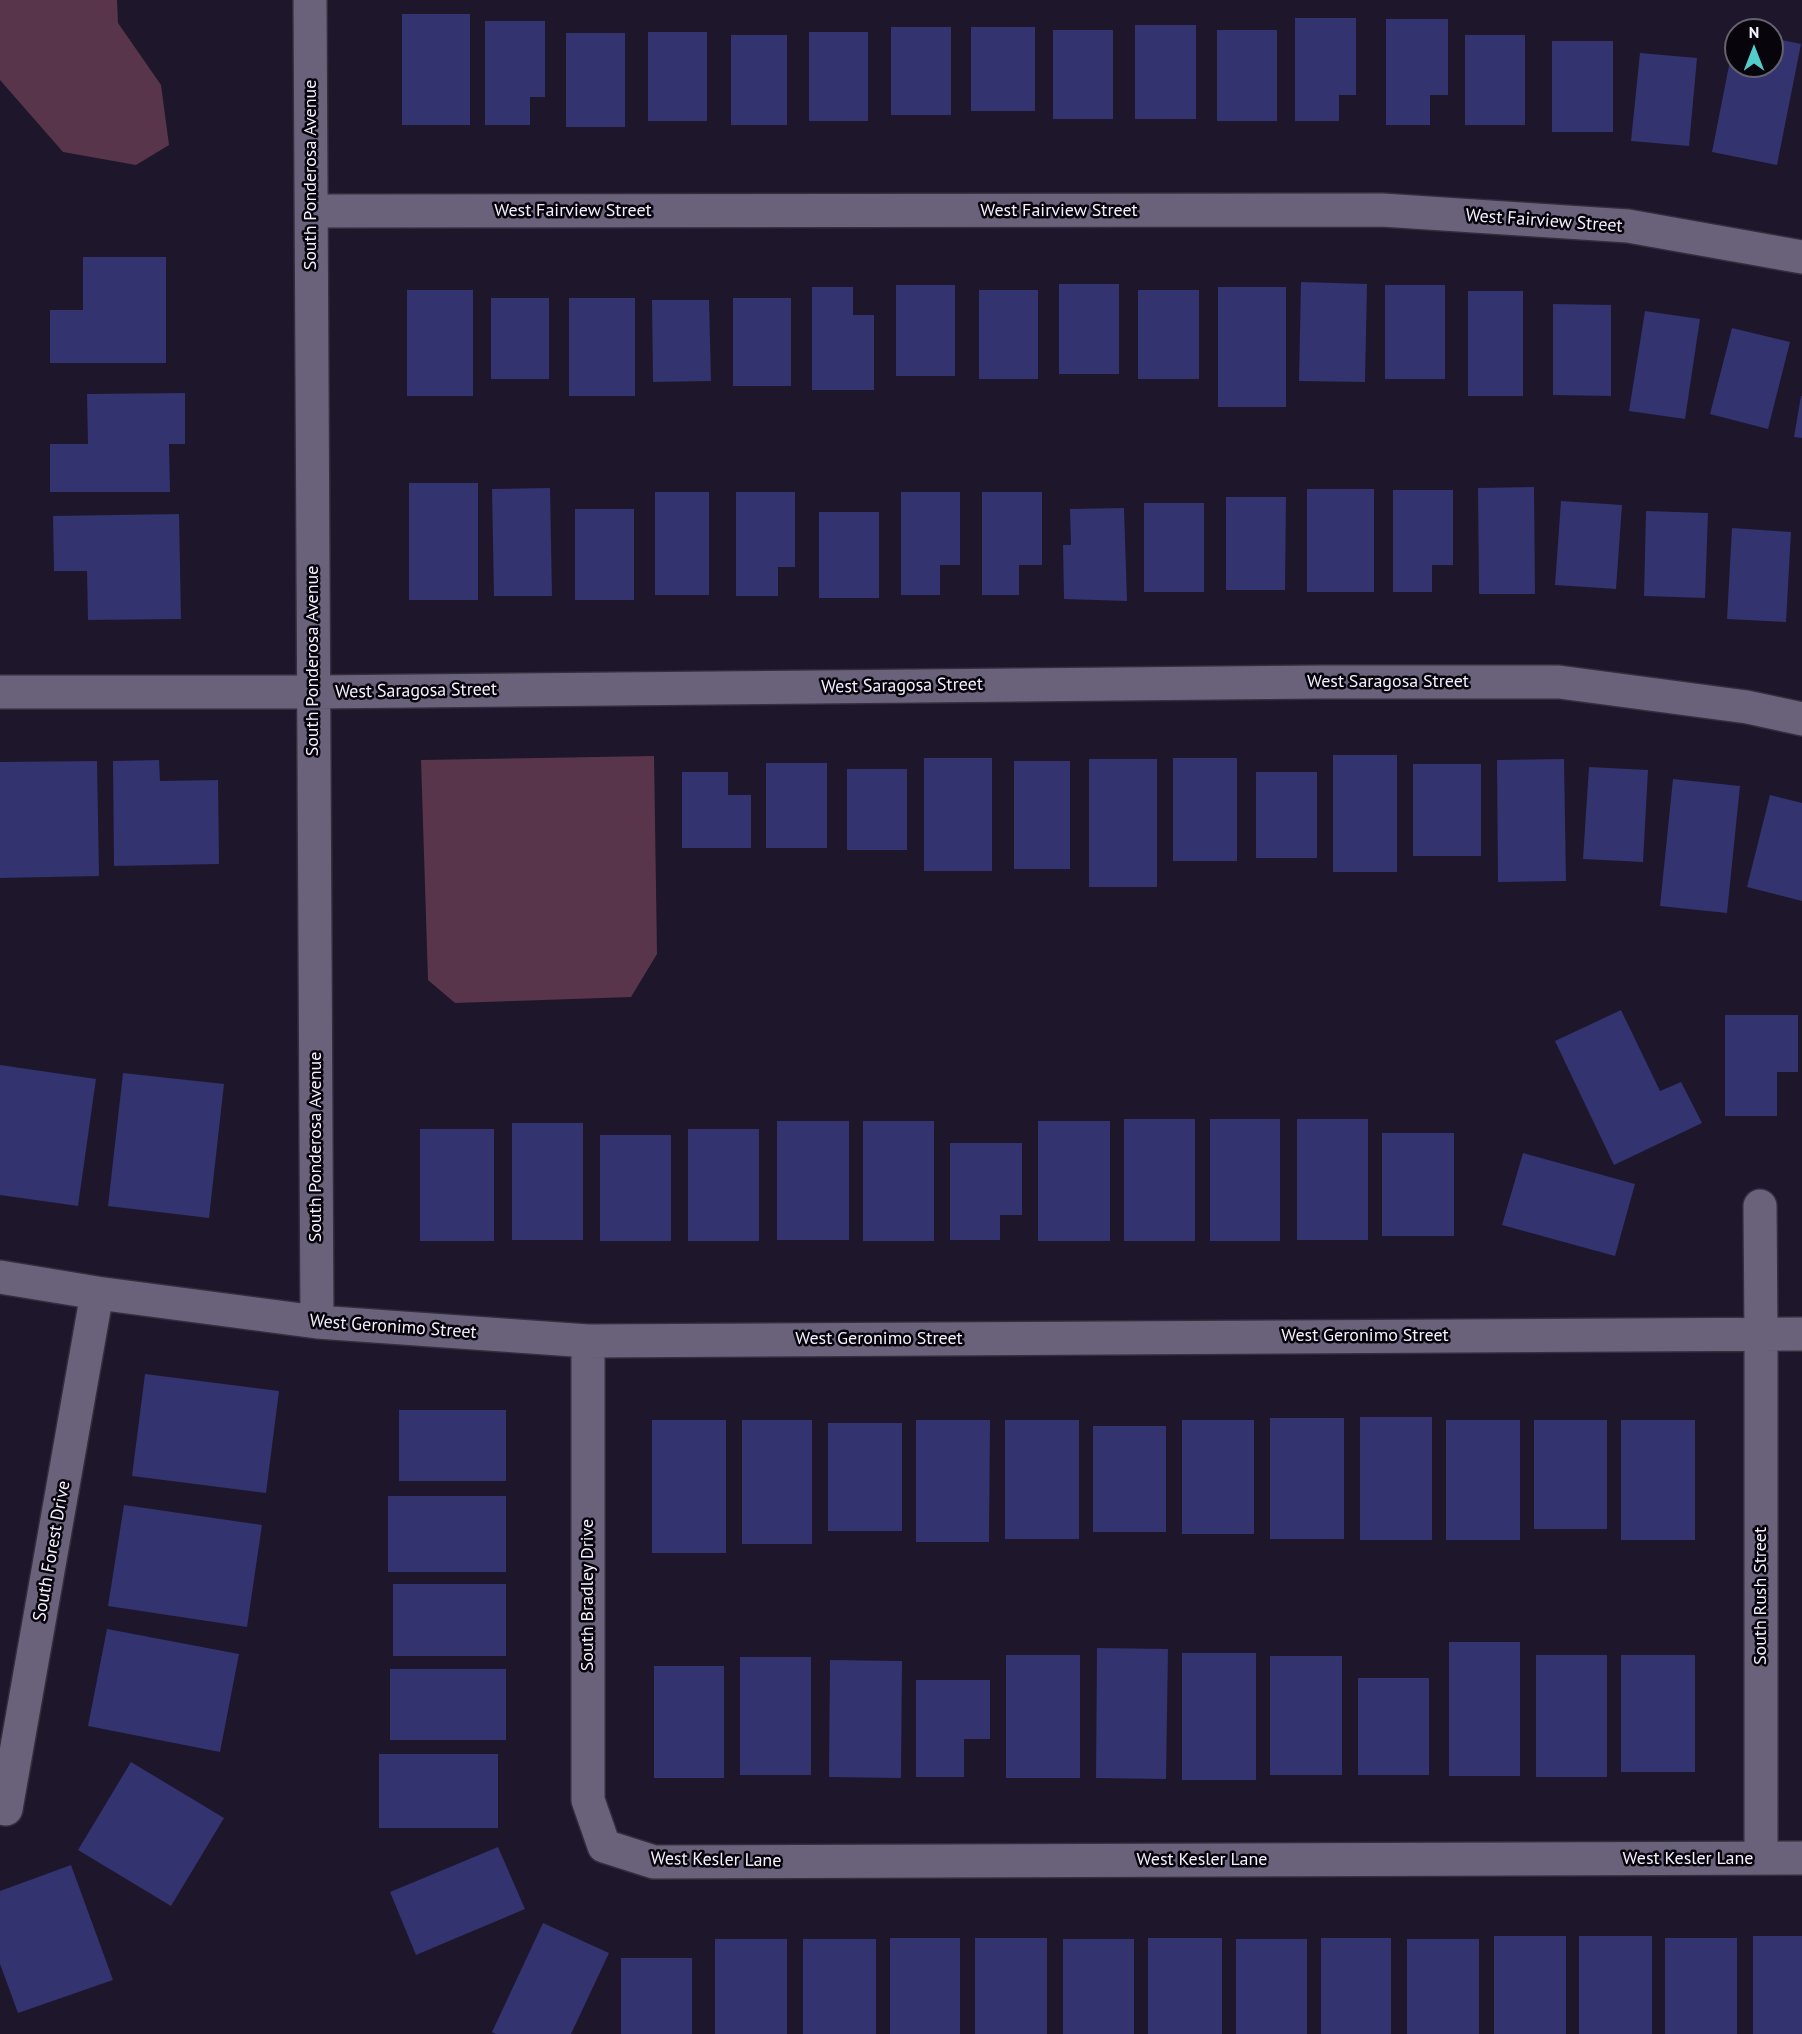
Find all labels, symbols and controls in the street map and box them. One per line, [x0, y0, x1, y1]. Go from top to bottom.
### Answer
north arrow [1724, 18, 1784, 78]
text: N [1749, 22, 1759, 42]
street label: South Ponderosa Avenue [300, 80, 322, 270]
street label: West Fairview Street [494, 200, 652, 222]
street label: West Fairview Street [980, 200, 1138, 222]
street label: West Fairview Street [1465, 205, 1623, 237]
street label: South Ponderosa Avenue [302, 566, 324, 756]
street label: West Saragosa Street [1307, 671, 1469, 693]
street label: West Saragosa Street [821, 674, 983, 698]
street label: West Saragosa Street [335, 679, 497, 703]
street label: South Ponderosa Avenue [305, 1052, 327, 1242]
street label: West Geronimo Street [309, 1310, 477, 1344]
street label: West Geronimo Street [1281, 1325, 1449, 1347]
street label: West Geronimo Street [795, 1328, 963, 1350]
street label: South Forest Drive [29, 1479, 75, 1623]
street label: South Bradley Drive [577, 1519, 599, 1671]
street label: South Rush Street [1750, 1527, 1772, 1665]
street label: West Kesler Lane [650, 1848, 782, 1872]
street label: West Kesler Lane [1623, 1848, 1753, 1870]
street label: West Kesler Lane [1137, 1849, 1267, 1871]

